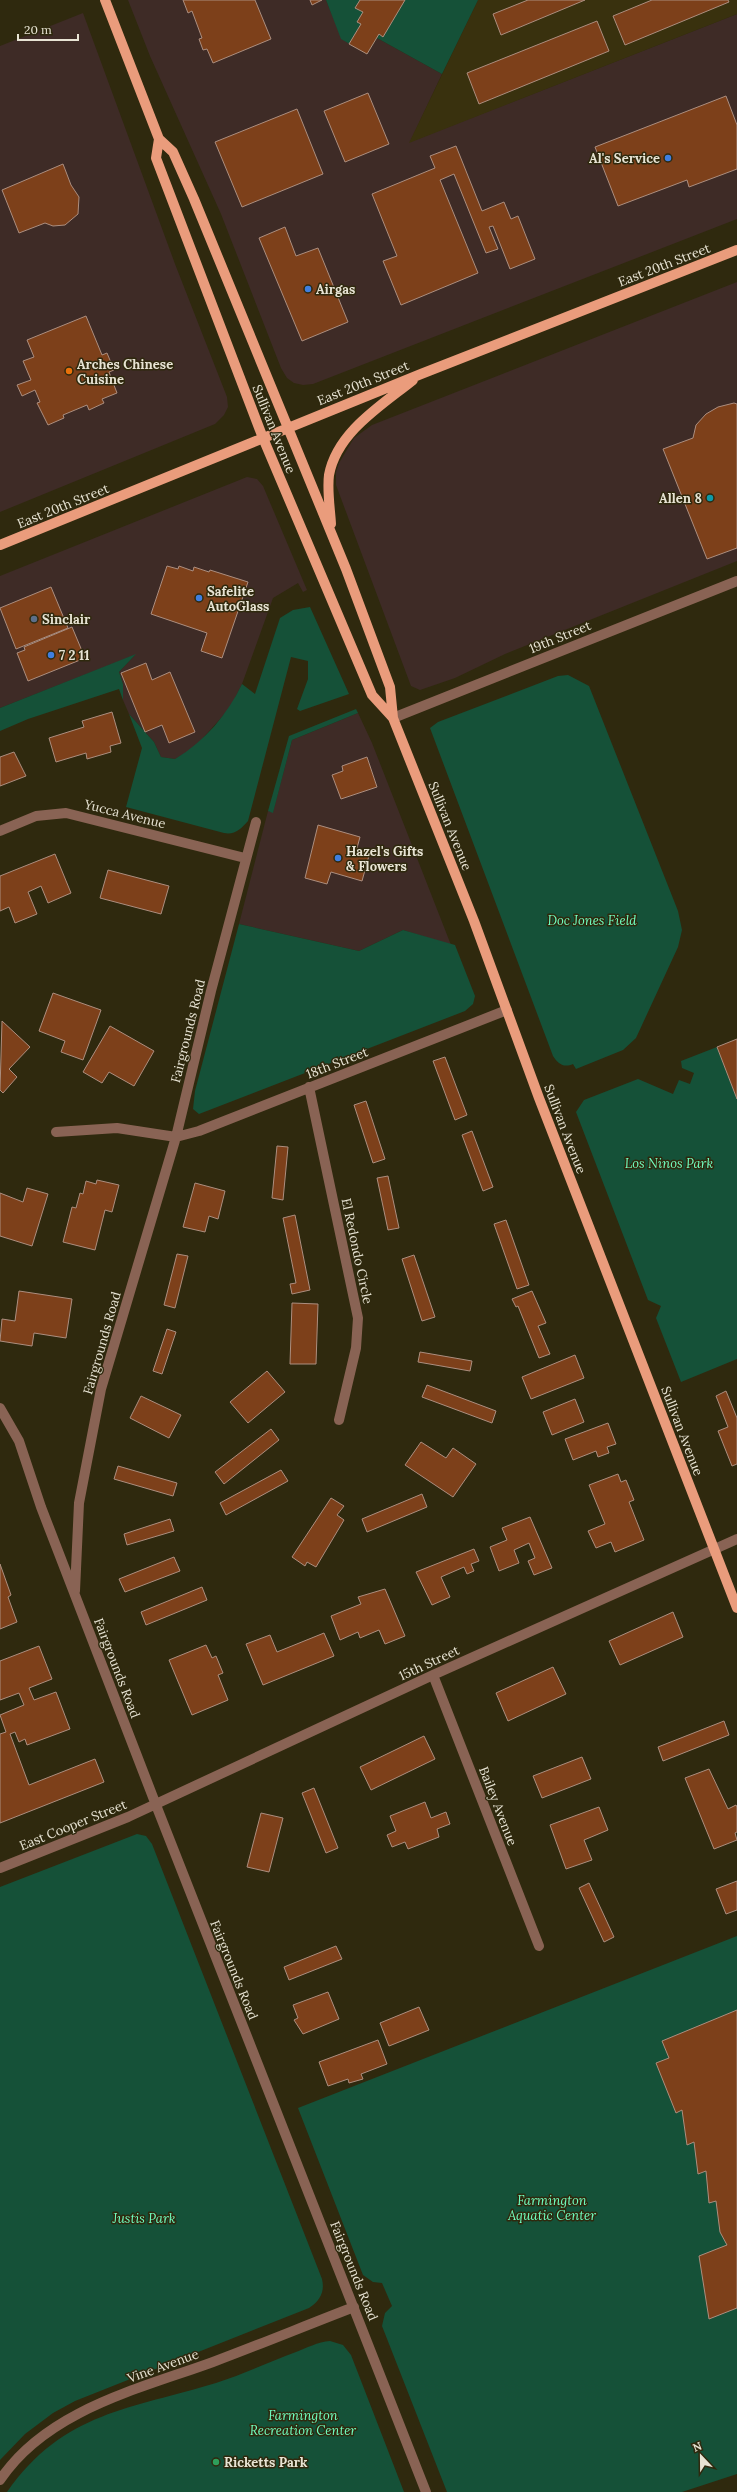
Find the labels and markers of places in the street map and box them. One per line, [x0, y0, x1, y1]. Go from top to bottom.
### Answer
place label: Al's Service [589, 150, 660, 167]
marker: Al's Service [663, 153, 673, 163]
place label: Airgas [316, 281, 355, 298]
marker: Airgas [303, 284, 313, 294]
place label: Arches Chinese Cuisine [77, 356, 173, 388]
marker: Arches Chinese Cuisine [64, 366, 74, 376]
place label: Allen 8 [659, 490, 702, 507]
marker: Allen 8 [705, 493, 715, 503]
place label: Safelite AutoGlass [207, 583, 269, 615]
marker: Safelite AutoGlass [194, 593, 204, 603]
place label: Sinclair [42, 611, 91, 628]
marker: Sinclair [29, 614, 39, 624]
place label: 7 2 11 [59, 647, 89, 664]
marker: 7 2 11 [46, 650, 56, 660]
place label: Hazel's Gifts & Flowers [346, 843, 423, 875]
marker: Hazel's Gifts & Flowers [333, 853, 343, 863]
place label: Ricketts Park [224, 2454, 308, 2471]
marker: Ricketts Park [211, 2457, 221, 2467]

